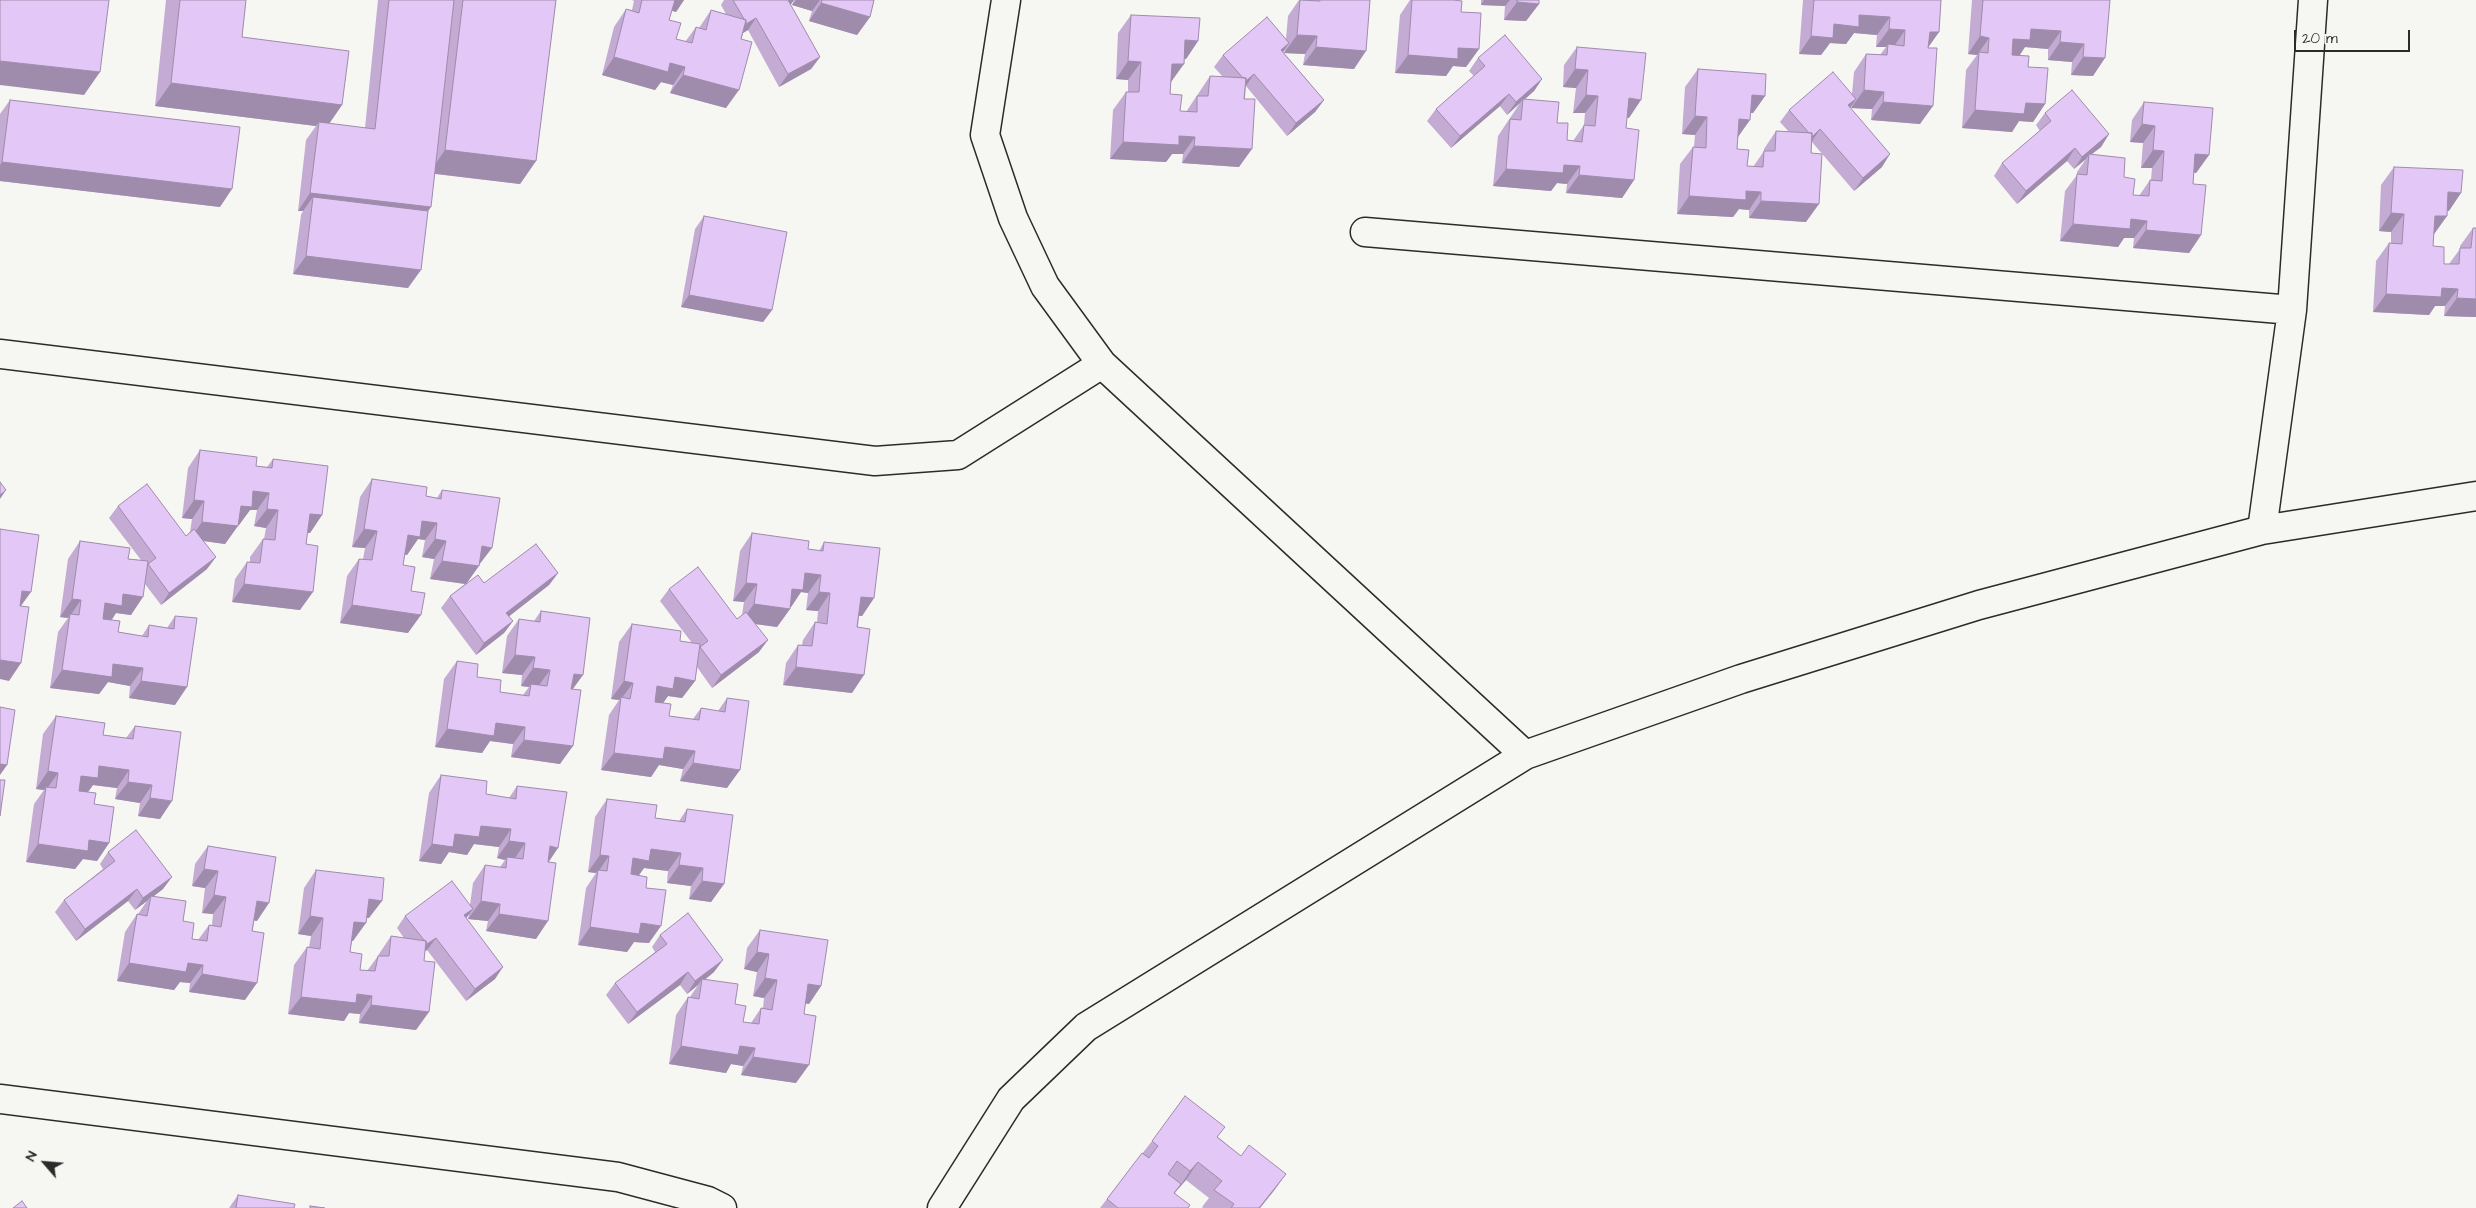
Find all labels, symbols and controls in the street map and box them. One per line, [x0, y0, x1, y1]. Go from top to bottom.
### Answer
scale bar [2296, 20, 2412, 52]
text: 20 m [2302, 28, 2338, 49]
north arrow [20, 1138, 70, 1188]
text: N [21, 1148, 43, 1165]

